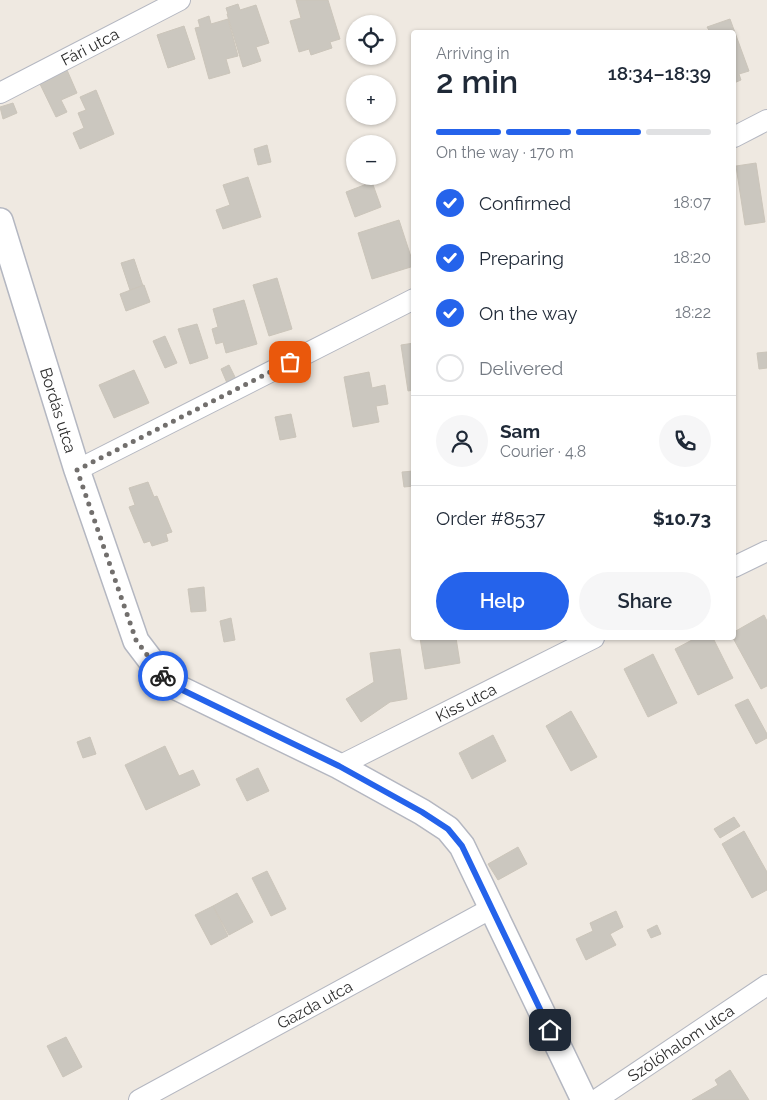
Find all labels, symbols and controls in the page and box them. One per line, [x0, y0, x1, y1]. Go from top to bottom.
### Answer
map controls [346, 15, 396, 185]
button: locate [346, 15, 396, 65]
street label: Fári utca [58, 24, 122, 70]
text: Arriving in [436, 44, 510, 63]
text: 18:34–18:39 [608, 62, 711, 84]
text: 2 min [436, 63, 518, 100]
button: + [346, 75, 396, 125]
button: − [346, 135, 396, 185]
text: On the way · 170 m [436, 143, 574, 162]
icon: check [436, 189, 464, 217]
text: Confirmed [479, 192, 571, 214]
text: 18:07 [673, 193, 711, 212]
icon: check [436, 244, 464, 272]
text: Preparing [479, 247, 564, 269]
text: 18:20 [674, 248, 711, 267]
icon: check [436, 299, 464, 327]
text: On the way [479, 302, 578, 324]
text: 18:22 [675, 303, 711, 322]
pin [269, 341, 311, 383]
icon: bag [276, 348, 304, 376]
text: Delivered [479, 357, 563, 379]
street label: Bordás utca [36, 365, 80, 455]
button: person [436, 415, 488, 467]
button: phone [659, 415, 711, 467]
text: Sam [500, 420, 540, 442]
text: Courier · 4.8 [500, 442, 586, 461]
text: Order #8537 [436, 507, 545, 529]
text: $10.73 [653, 507, 711, 529]
button: Help [436, 572, 569, 630]
button: Share [579, 572, 711, 630]
courier [138, 651, 188, 701]
icon: bike [149, 662, 177, 690]
street label: Kiss utca [433, 680, 500, 726]
street label: Gazda utca [274, 977, 356, 1033]
street label: Szőlőhalom utca [624, 1001, 738, 1086]
pin [529, 1009, 571, 1051]
icon: home [536, 1016, 564, 1044]

